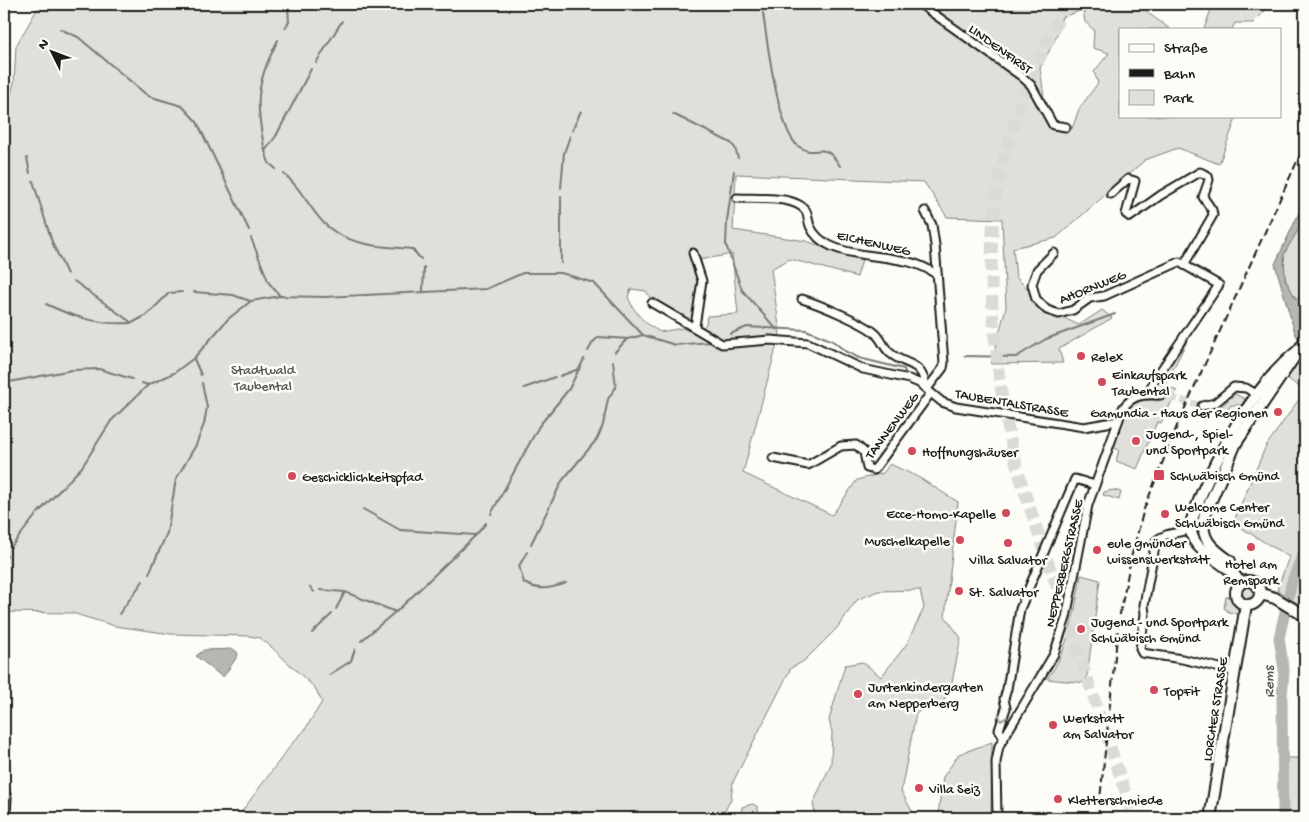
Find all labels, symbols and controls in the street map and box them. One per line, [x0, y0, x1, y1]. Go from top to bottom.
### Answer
street label: LINDENFIRST [964, 21, 1035, 79]
north arrow [28, 28, 78, 78]
legend [1119, 28, 1282, 118]
text: N [35, 36, 54, 54]
text: Straße [1164, 40, 1208, 58]
text: Bahn [1163, 66, 1195, 84]
text: Park [1163, 90, 1194, 108]
street label: EICHENWEG [835, 228, 913, 261]
street label: AHORNWEG [1057, 267, 1130, 309]
marker: Relex [1075, 350, 1087, 362]
place label: Relex [1091, 350, 1124, 367]
park label: Stadtwald Taubental [231, 363, 297, 396]
place label: Einkaufspark Taubental [1111, 368, 1188, 401]
marker: Einkaufspark Taubental [1096, 376, 1108, 388]
street label: TAUBENTALSTRASSE [953, 386, 1071, 423]
street label: TANNENWEG [862, 389, 924, 464]
place label: Gamundia - Haus der Regionen [1090, 406, 1268, 423]
marker: Gamundia - Haus der Regionen [1272, 406, 1284, 418]
place label: Jugend-, Spiel- und Sportpark [1146, 427, 1234, 460]
marker: Jugend-, Spiel- und Sportpark [1130, 435, 1142, 447]
marker: Hoffnungshäuser [906, 445, 918, 457]
place label: Hoffnungshäuser [922, 445, 1019, 462]
marker: Schwäbisch Gmünd [1152, 468, 1166, 482]
place label: Schwäbisch Gmünd [1170, 469, 1281, 486]
marker: Geschicklichkeitspfad [286, 470, 298, 482]
place label: Geschicklichkeitspfad [302, 470, 424, 487]
street label: NEPPERBERGSTRASSE [1042, 497, 1089, 629]
place label: Welcome Center Schwäbisch Gmünd [1175, 500, 1286, 533]
place label: Ecce-Homo-Kapelle [886, 507, 997, 524]
marker: Ecce-Homo-Kapelle [1000, 507, 1012, 519]
marker: Welcome Center Schwäbisch Gmünd [1159, 508, 1171, 520]
place label: Muschelkapelle [864, 534, 951, 551]
marker: Muschelkapelle [954, 534, 966, 546]
place label: eule gmünder wissenswerkstatt [1107, 536, 1211, 569]
marker: Villa Salvator [1002, 537, 1014, 549]
marker: Hotel am Remspark [1245, 541, 1257, 553]
marker: eule gmünder wissenswerkstatt [1091, 544, 1103, 556]
place label: Villa Salvator [968, 553, 1048, 570]
place label: Hotel am Remspark [1223, 557, 1281, 590]
marker: St. Salvator [953, 585, 965, 597]
place label: St. Salvator [969, 585, 1039, 602]
place label: Jugend - und Sportpark Schwäbisch Gmünd [1091, 615, 1230, 648]
marker: Jugend - und Sportpark Schwäbisch Gmünd [1075, 623, 1087, 635]
street label: LORCHER STRASSE [1200, 655, 1233, 763]
water label: Rems [1260, 664, 1280, 698]
place label: Jurtenkindergarten am Nepperberg [868, 680, 983, 713]
marker: TopFit [1148, 684, 1160, 696]
place label: TopFit [1163, 684, 1201, 701]
marker: Jurtenkindergarten am Nepperberg [852, 688, 864, 700]
place label: Werkstatt am Salvator [1063, 711, 1134, 744]
one-way arrow [998, 714, 1008, 722]
marker: Werkstatt am Salvator [1047, 719, 1059, 731]
marker: Villa Seiz [913, 782, 925, 794]
place label: Villa Seiz [928, 782, 981, 799]
marker: Kletterschmiede [1052, 793, 1064, 805]
place label: Kletterschmiede [1068, 793, 1163, 810]

